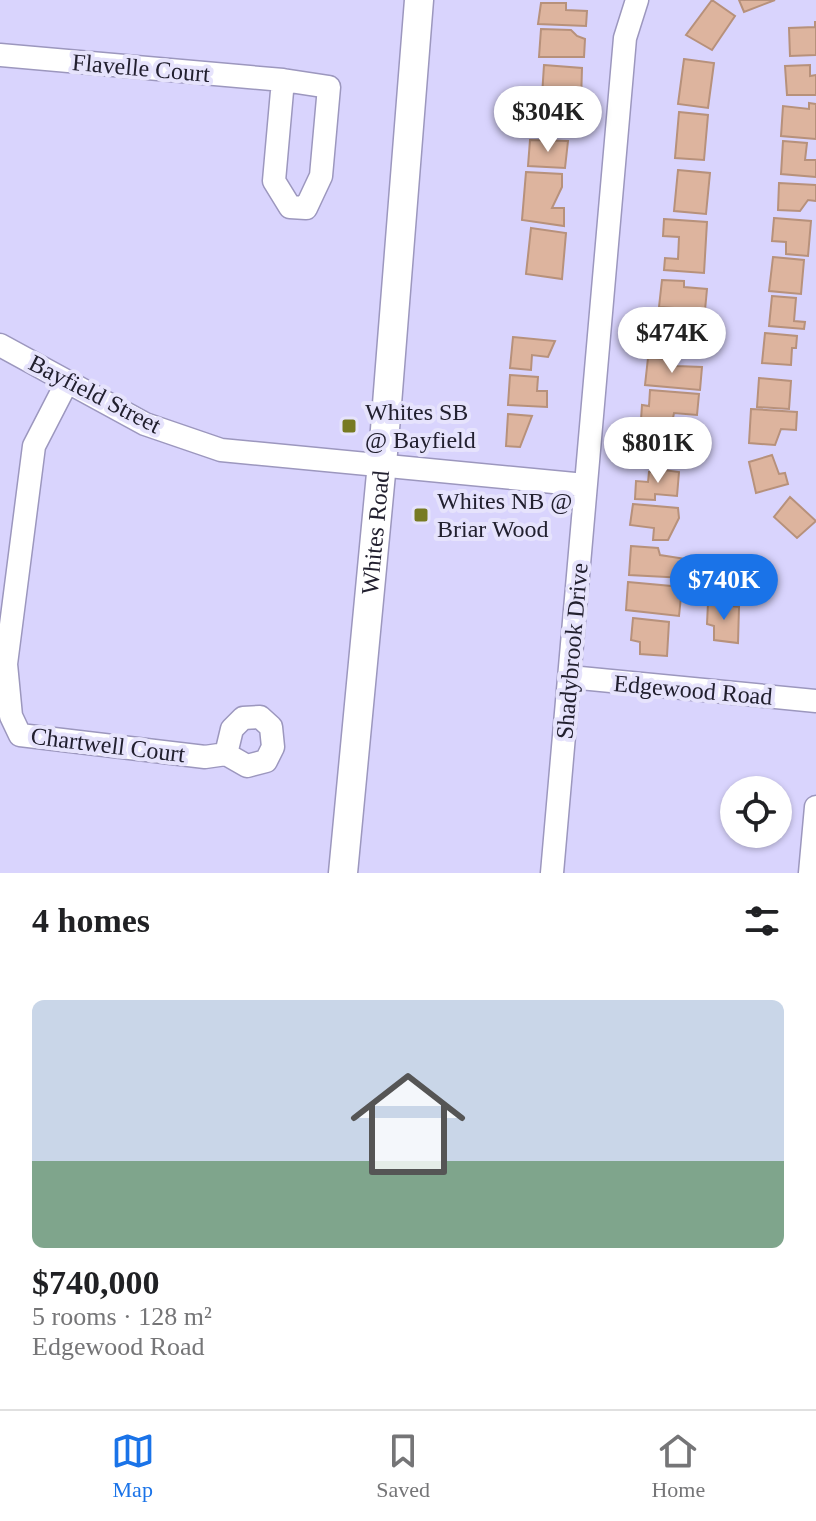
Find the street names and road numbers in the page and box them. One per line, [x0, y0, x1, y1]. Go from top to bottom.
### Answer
street label: Flavelle Court [71, 49, 211, 87]
street label: Bayfield Street [25, 350, 166, 439]
street label: Whites Road [357, 469, 394, 596]
street label: Shadybrook Drive [551, 562, 593, 740]
street label: Edgewood Road [613, 670, 773, 710]
street label: Chartwell Court [29, 723, 187, 767]

